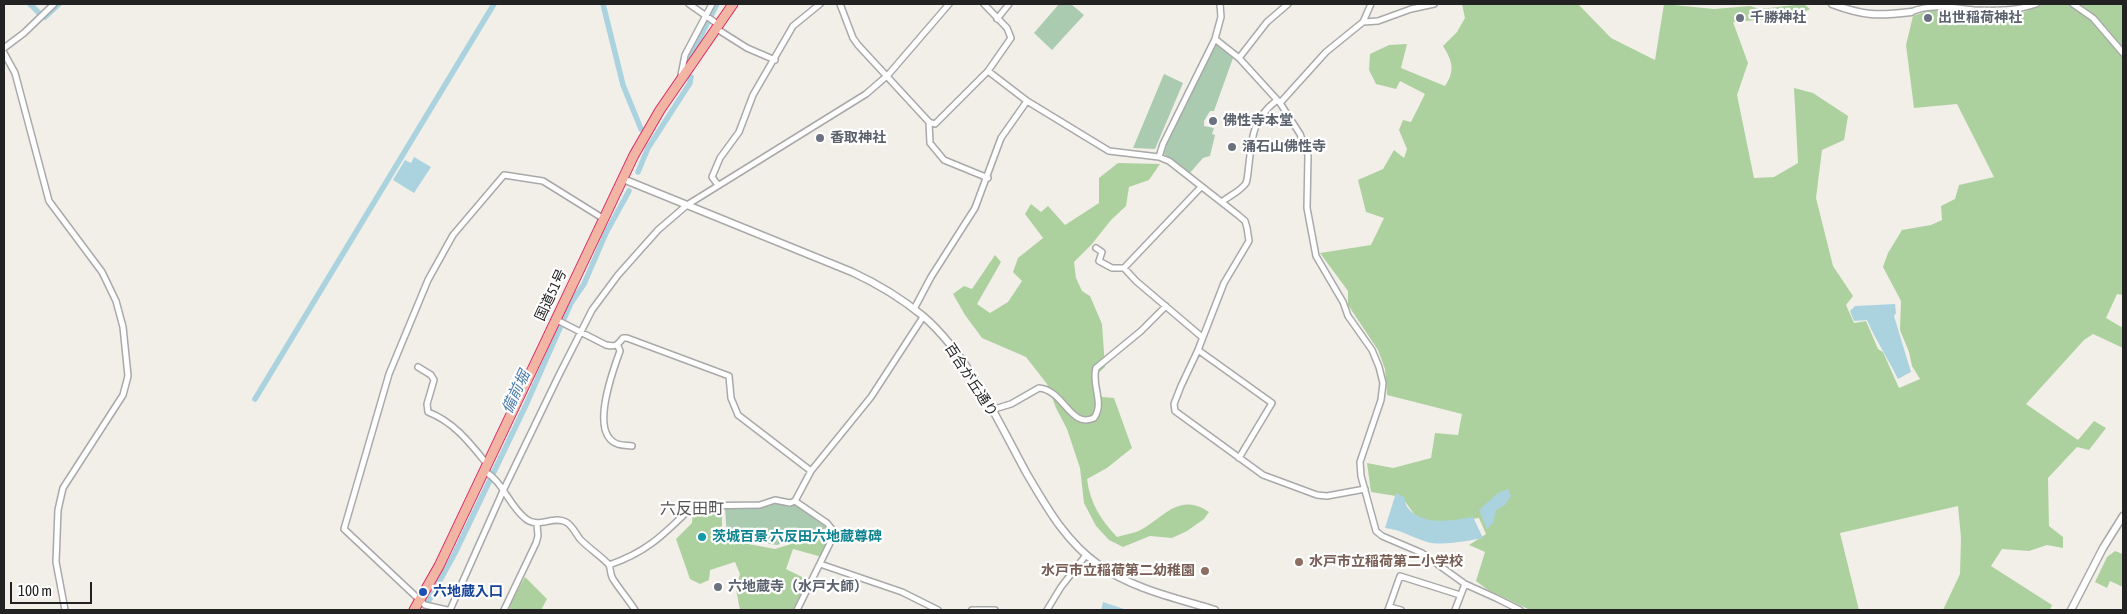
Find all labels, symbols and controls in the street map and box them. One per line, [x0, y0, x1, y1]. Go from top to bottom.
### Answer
place label: 千勝神社 [1750, 10, 1806, 26]
place label: 出世稲荷神社 [1938, 10, 2022, 26]
marker: 千勝神社 [1734, 12, 1746, 24]
marker: 出世稲荷神社 [1922, 12, 1934, 24]
place label: 佛性寺本堂 [1223, 113, 1293, 129]
marker: 佛性寺本堂 [1207, 115, 1219, 127]
place label: 香取神社 [830, 130, 886, 146]
marker: 香取神社 [814, 132, 826, 144]
place label: 涌石山佛性寺 [1242, 139, 1326, 155]
marker: 涌石山佛性寺 [1226, 141, 1238, 153]
street label: 国道51号 [532, 266, 570, 324]
street label: 百合が丘通り [941, 340, 1001, 420]
water label: 備前堀 [498, 368, 534, 416]
district label: 六反田町 [660, 499, 724, 519]
place label: 茨城百景 六反田六地蔵尊碑 [712, 529, 882, 545]
marker: 茨城百景 六反田六地蔵尊碑 [696, 531, 708, 543]
place label: 水戸市立稲荷第二小学校 [1309, 554, 1463, 570]
marker: 水戸市立稲荷第二小学校 [1293, 556, 1305, 568]
place label: 水戸市立稲荷第二幼稚園 [1041, 563, 1195, 579]
marker: 水戸市立稲荷第二幼稚園 [1199, 565, 1211, 577]
scale bar [12, 572, 95, 604]
place label: 六地蔵寺（水戸大師） [728, 579, 868, 595]
marker: 六地蔵寺（水戸大師） [712, 581, 724, 593]
text: 100 m [18, 582, 52, 599]
place label: 六地蔵入口 [433, 584, 503, 600]
marker: 六地蔵入口 [417, 586, 429, 598]

